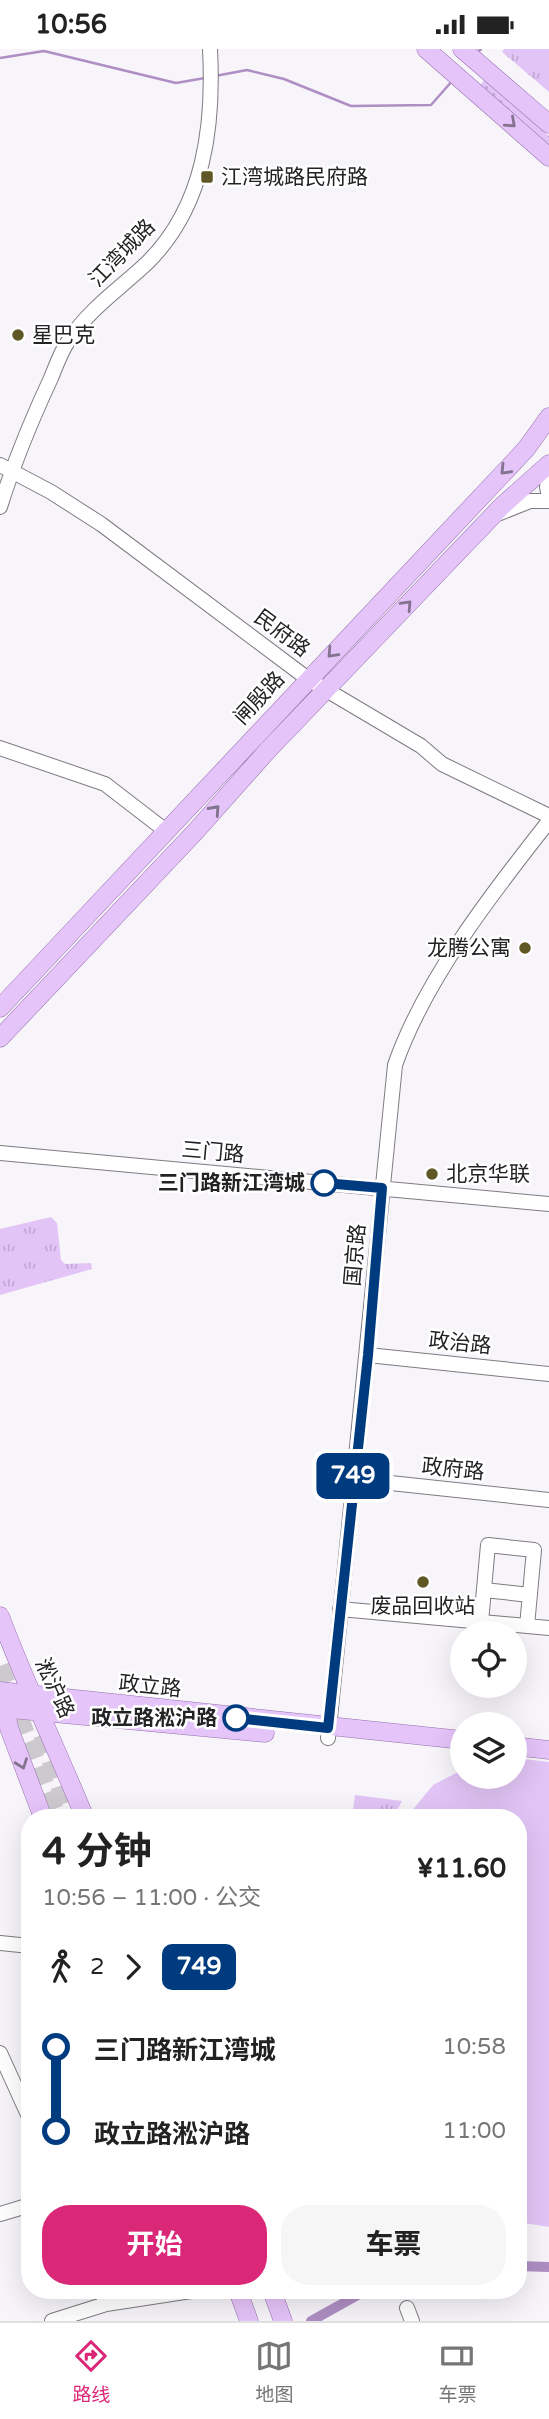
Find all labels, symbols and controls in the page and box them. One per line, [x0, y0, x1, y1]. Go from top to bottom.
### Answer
text: 10:56 [35, 9, 107, 40]
one-way arrow [503, 115, 516, 128]
place label: 江湾城路民府路 [221, 165, 368, 190]
marker: 江湾城路民府路 [199, 169, 215, 185]
street label: 江湾城路 [84, 214, 161, 292]
place label: 星巴克 [32, 323, 95, 348]
marker: 星巴克 [10, 327, 26, 343]
one-way arrow [501, 462, 514, 475]
one-way arrow [399, 600, 412, 613]
street label: 民府路 [249, 604, 314, 662]
one-way arrow [328, 645, 341, 658]
street label: 闸殷路 [229, 667, 290, 730]
one-way arrow [206, 805, 219, 818]
place label: 龙腾公寓 [427, 936, 511, 961]
marker: 龙腾公寓 [517, 940, 533, 956]
street label: 三门路 [180, 1137, 245, 1168]
place label: 北京华联 [446, 1162, 530, 1187]
marker: 北京华联 [424, 1166, 440, 1182]
marker: 三门路新江湾城 [311, 1170, 337, 1196]
place label: 三门路新江湾城 [158, 1171, 305, 1196]
street label: 国京路 [340, 1223, 371, 1288]
street label: 政治路 [427, 1328, 493, 1359]
line badge: 749 [313, 1453, 393, 1499]
street label: 政府路 [420, 1454, 486, 1485]
text: 749 [330, 1461, 376, 1490]
marker: 废品回收站 [415, 1574, 431, 1590]
place label: 废品回收站 [371, 1594, 476, 1619]
map controls [450, 1621, 527, 1789]
button: locate [450, 1621, 527, 1698]
street label: 淞沪路 [30, 1654, 79, 1722]
street label: 政立路 [117, 1671, 183, 1702]
marker: 政立路淞沪路 [223, 1705, 249, 1731]
place label: 政立路淞沪路 [91, 1706, 217, 1731]
button: layers [450, 1712, 527, 1789]
one-way arrow [14, 1757, 28, 1769]
text: 4 分钟 [42, 1829, 152, 1875]
text: ¥11.60 [417, 1853, 506, 1884]
text: 10:56 – 11:00 · 公交 [42, 1884, 261, 1912]
icon: walk [42, 1948, 80, 1986]
icon: forward [114, 1948, 152, 1986]
text: 749 [176, 1952, 222, 1981]
text: 2 [90, 1953, 104, 1981]
text: 10:58 [442, 2033, 506, 2061]
text: 三门路新江湾城 [94, 2035, 276, 2066]
text: 11:00 [442, 2117, 506, 2145]
text: 政立路淞沪路 [94, 2119, 250, 2150]
button: 开始 [42, 2205, 267, 2285]
button: 车票 [281, 2205, 506, 2285]
tab: 路线 [72, 2337, 111, 2406]
tab: 地图 [255, 2337, 294, 2406]
tab: 车票 [438, 2337, 477, 2406]

